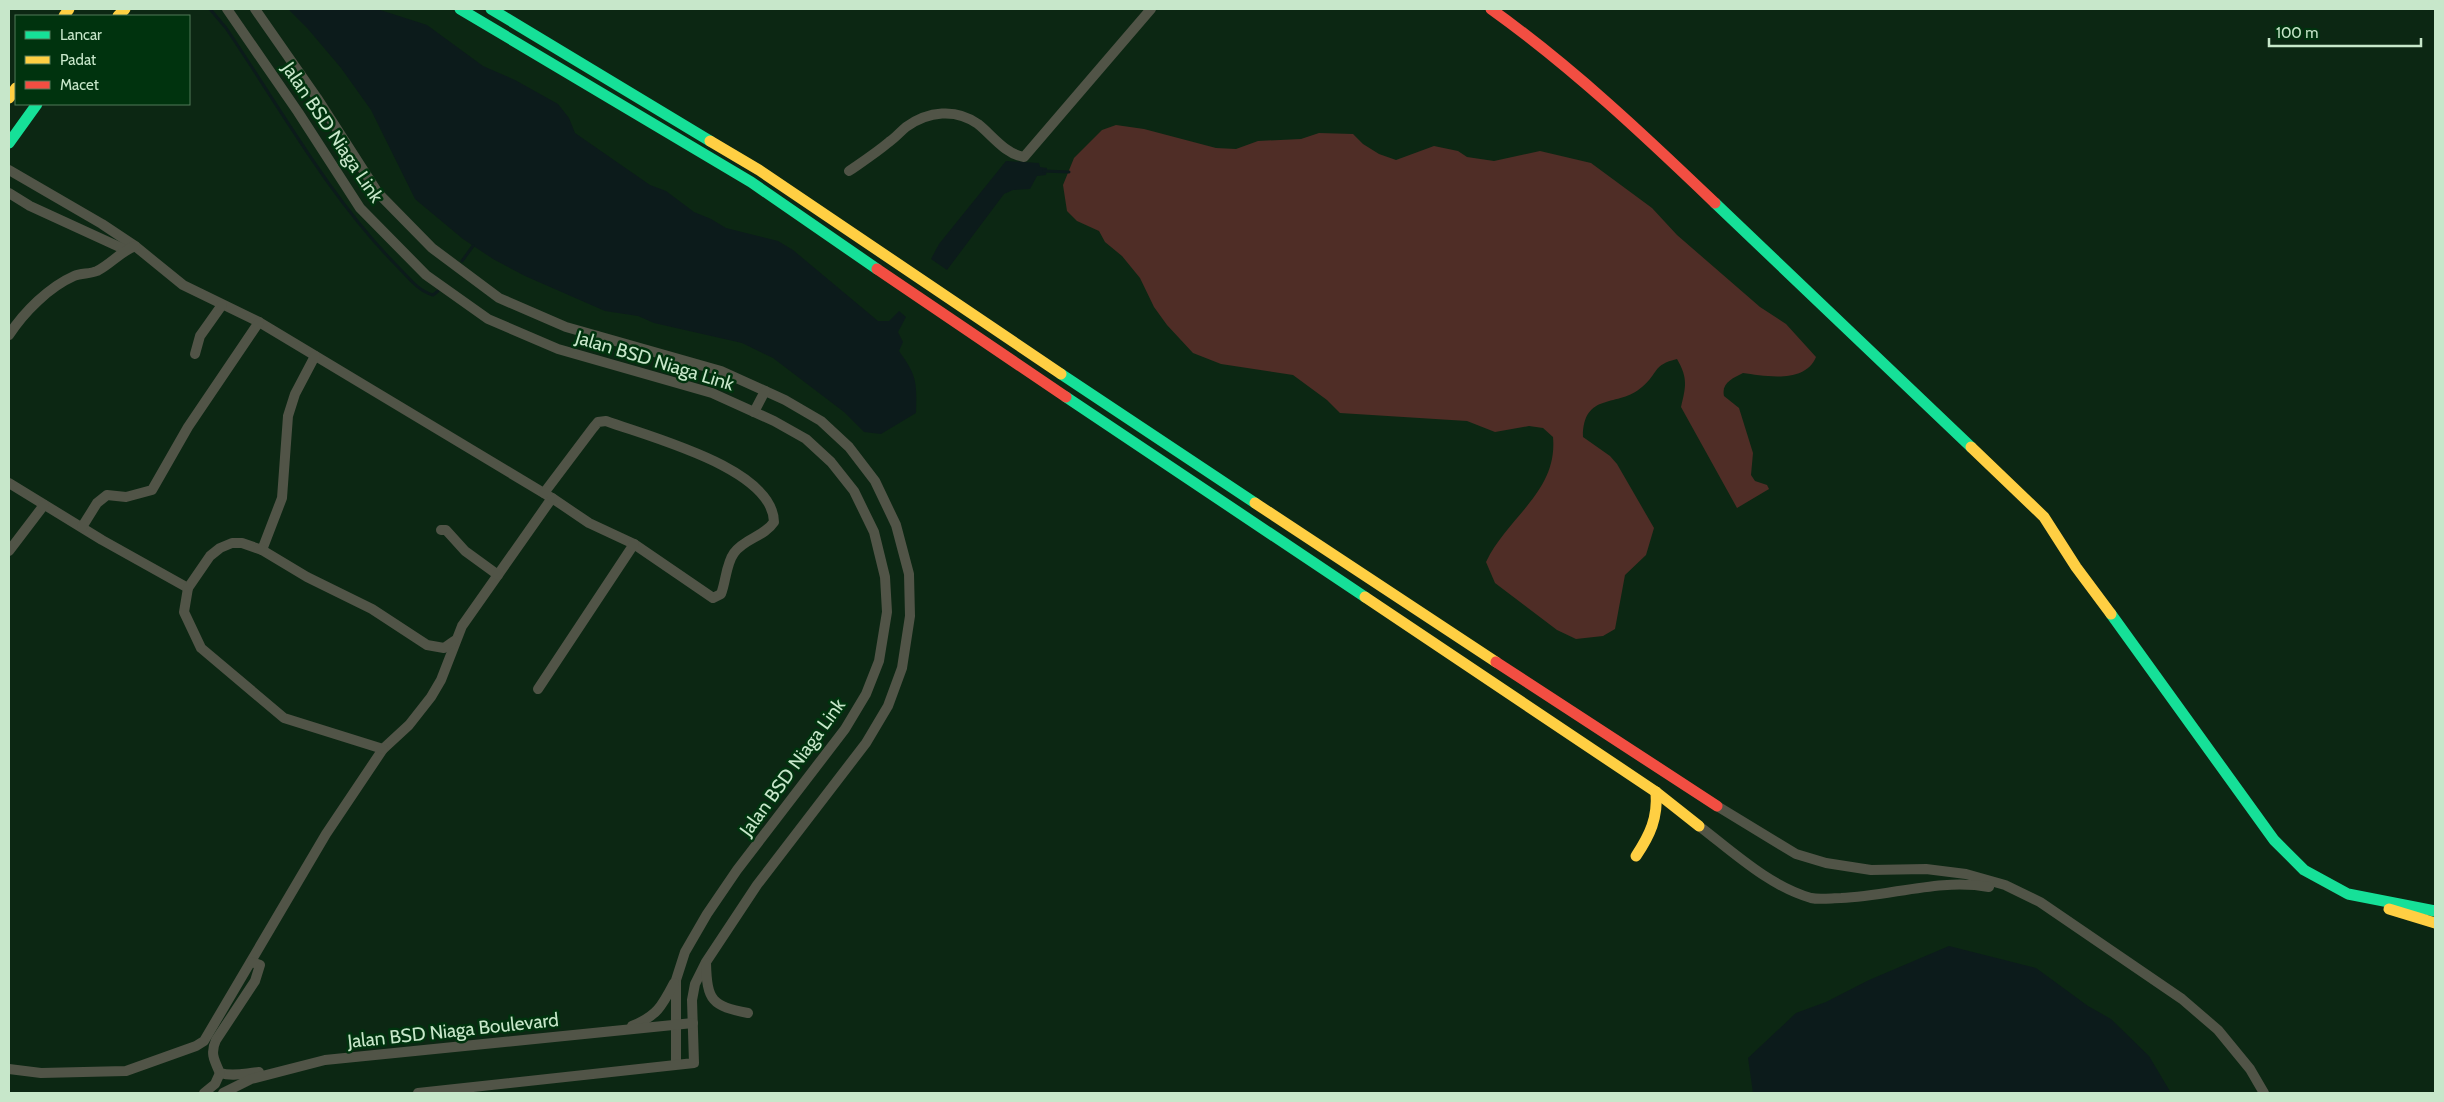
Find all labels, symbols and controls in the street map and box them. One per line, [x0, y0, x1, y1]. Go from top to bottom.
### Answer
legend [15, 15, 190, 105]
scale bar [2269, 15, 2422, 47]
text: 100 m [2276, 24, 2318, 42]
text: Lancar [60, 26, 102, 44]
text: Padat [60, 51, 96, 69]
street label: Jalan BSD Niaga Link [276, 57, 388, 207]
text: Macet [60, 76, 99, 94]
street label: Jalan BSD Niaga Link [572, 325, 737, 396]
street label: Jalan BSD Niaga Link [734, 694, 850, 841]
street label: Jalan BSD Niaga Boulevard [345, 1008, 560, 1053]

